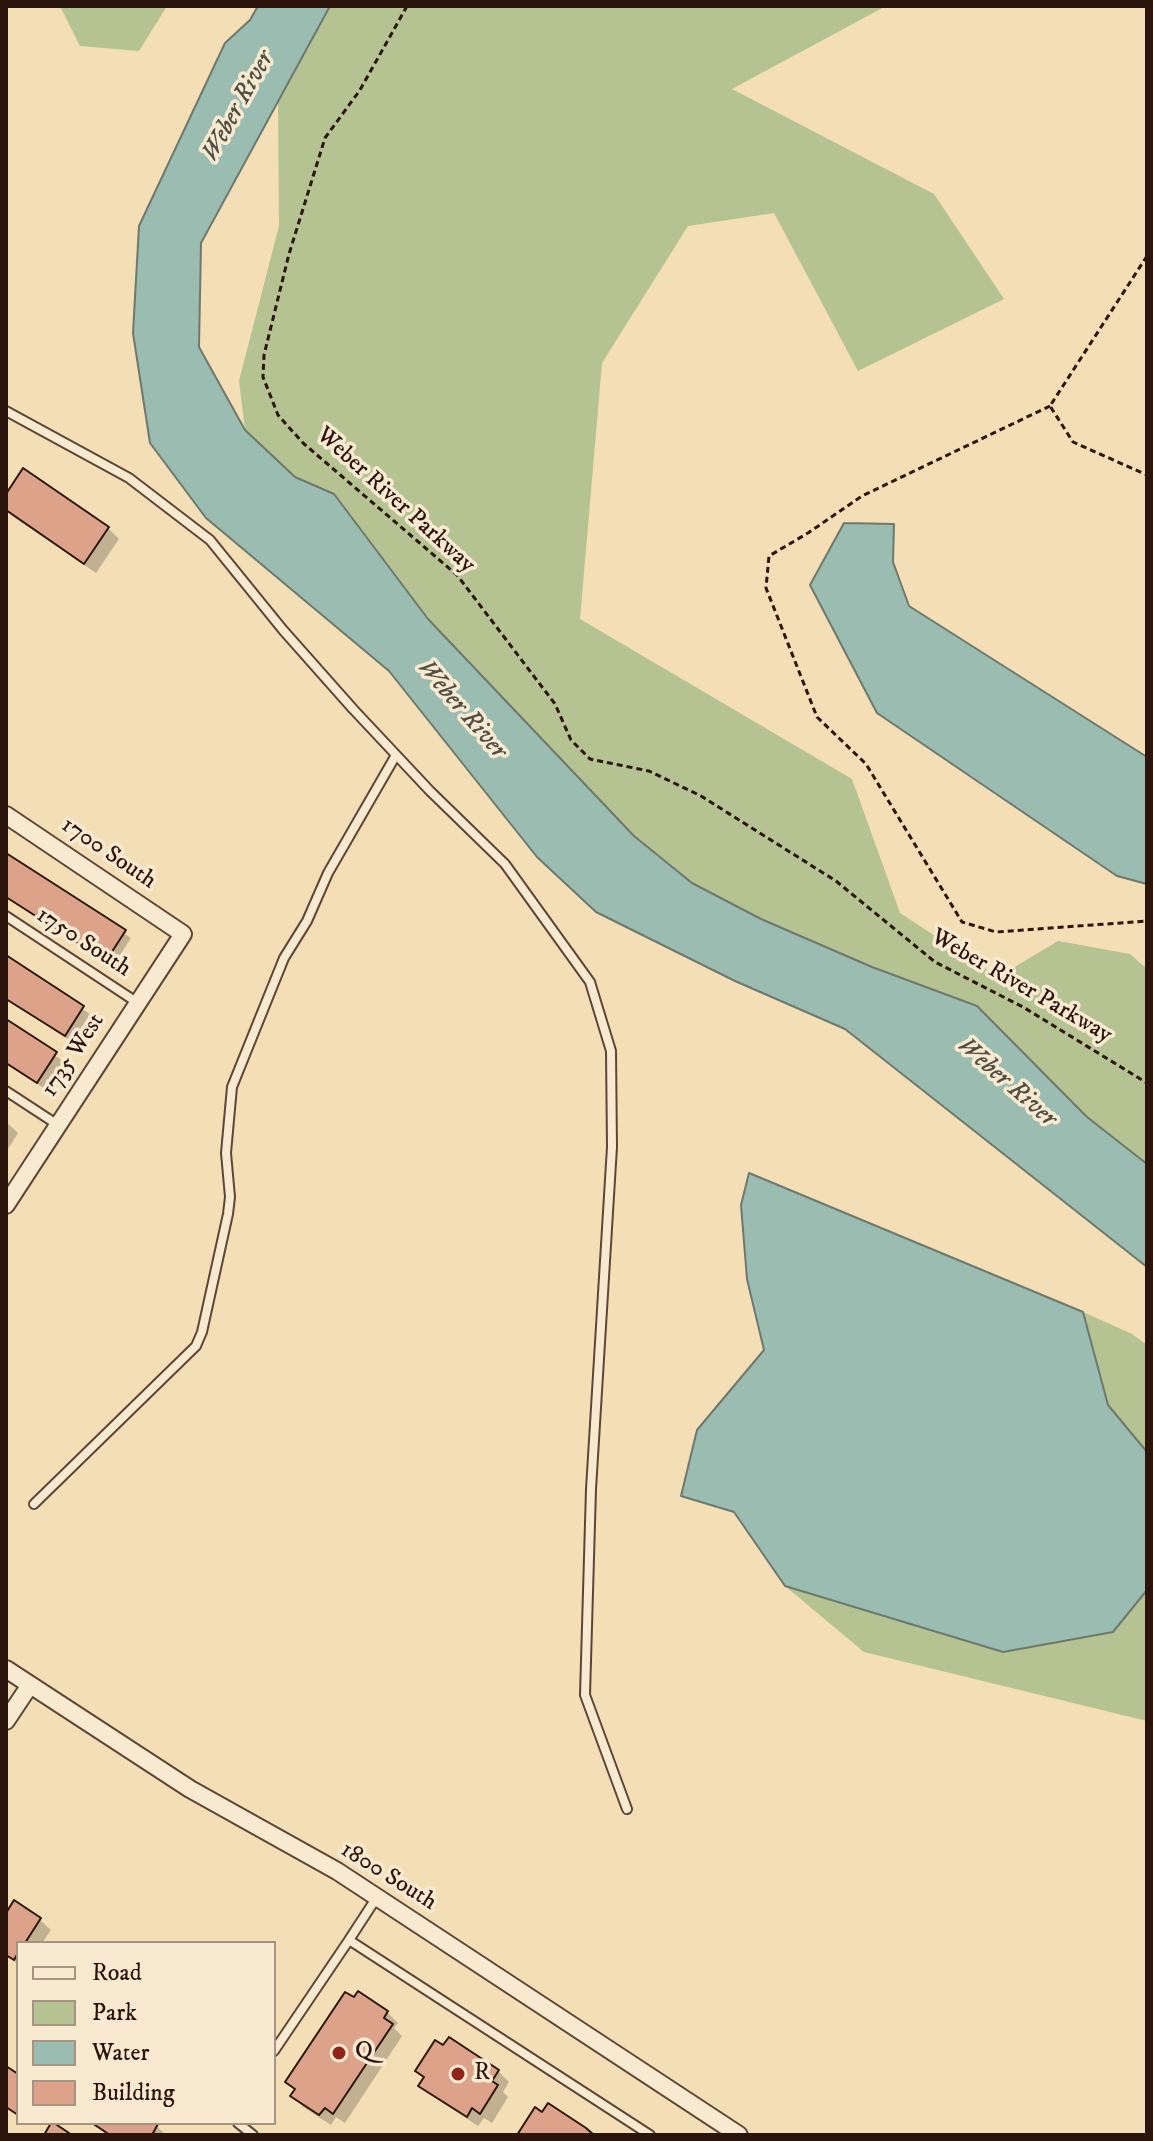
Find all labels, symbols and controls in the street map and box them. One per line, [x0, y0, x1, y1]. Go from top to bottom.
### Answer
water label: Weber River [196, 46, 282, 168]
street label: Weber River Parkway [309, 422, 481, 580]
water label: Weber River [409, 654, 513, 766]
street label: 1700 South [55, 812, 161, 896]
street label: 1750 South [30, 902, 136, 984]
street label: Weber River Parkway [925, 923, 1117, 1051]
street label: 1735 West [36, 1009, 112, 1103]
water label: Weber River [950, 1031, 1062, 1135]
street label: 1800 South [335, 1836, 441, 1918]
legend [16, 1941, 276, 2125]
text: Road [92, 1958, 142, 1988]
text: Park [92, 1998, 137, 2028]
text: Water [92, 2038, 149, 2068]
place label: Q [355, 2039, 373, 2067]
marker: Q [330, 2044, 348, 2062]
place label: R [474, 2060, 490, 2088]
marker: R [449, 2065, 467, 2083]
text: Building [92, 2078, 175, 2108]

